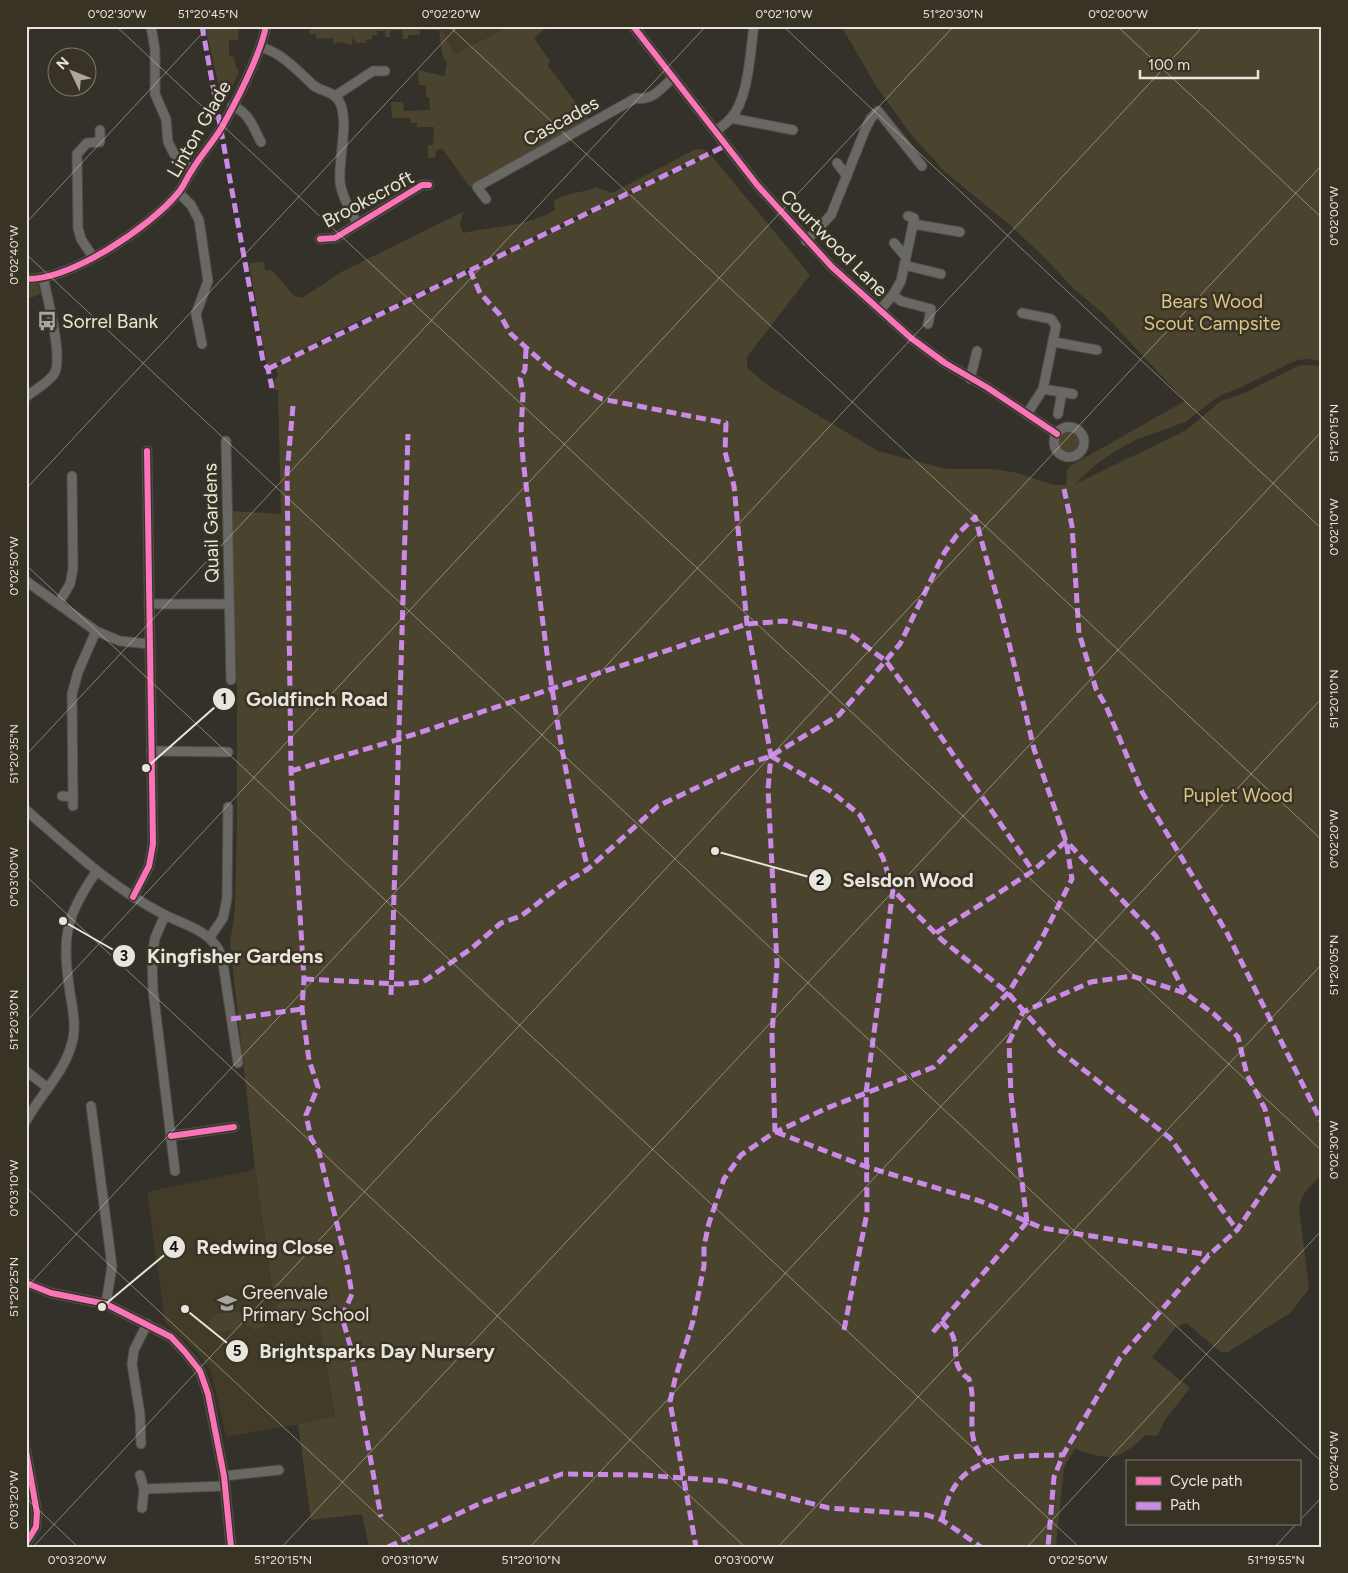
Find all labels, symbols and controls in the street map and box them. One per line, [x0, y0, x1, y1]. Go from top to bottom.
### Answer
text: 0°02'30"W [88, 7, 147, 21]
text: 51°20'45"N [178, 7, 238, 21]
text: 0°02'20"W [422, 7, 481, 21]
text: 0°02'10"W [756, 7, 813, 21]
text: 51°20'30"N [923, 7, 983, 21]
text: 0°02'00"W [1088, 7, 1148, 21]
north arrow [48, 48, 98, 98]
scale bar [1140, 48, 1258, 80]
text: N [53, 54, 73, 73]
text: 100 m [1148, 56, 1190, 74]
street label: Linton Glade [162, 76, 236, 182]
street label: Cascades [519, 91, 603, 151]
street label: Brookscroft [318, 165, 418, 233]
street label: Courtwood Lane [776, 185, 892, 301]
text: 0°02'00"W [1327, 186, 1341, 246]
text: 0°02'40"W [7, 225, 21, 285]
park label: Bears Wood Scout Campsite [1144, 290, 1281, 335]
bus stop icon: Sorrel Bank [36, 310, 58, 332]
place label: Sorrel Bank [62, 310, 159, 333]
text: 51°20'15"N [1327, 404, 1341, 462]
street label: Quail Gardens [198, 463, 224, 583]
text: 0°02'10"W [1327, 498, 1341, 555]
text: 0°02'50"W [7, 536, 21, 595]
text: 51°20'10"N [1327, 670, 1341, 728]
callout: Goldfinch Road [211, 682, 398, 717]
text: Goldfinch Road [246, 687, 388, 711]
text: 1 [221, 690, 227, 708]
text: 51°20'35"N [7, 724, 21, 784]
park label: Puplet Wood [1183, 784, 1293, 807]
text: 0°02'20"W [1327, 809, 1341, 868]
text: 0°03'00"W [7, 847, 21, 907]
callout: Selsdon Wood [807, 862, 983, 897]
text: Selsdon Wood [842, 868, 974, 892]
text: 2 [816, 871, 825, 889]
text: 51°20'05"N [1327, 935, 1341, 995]
callout: Kingfisher Gardens [112, 938, 333, 973]
text: Kingfisher Gardens [147, 944, 323, 968]
text: 3 [120, 947, 128, 965]
text: 51°20'30"N [7, 990, 21, 1050]
text: 0°02'30"W [1327, 1120, 1341, 1179]
text: 0°03'10"W [7, 1159, 21, 1216]
callout: Redwing Close [162, 1230, 344, 1265]
text: Redwing Close [196, 1235, 334, 1259]
text: 4 [169, 1238, 179, 1256]
text: 51°20'25"N [7, 1257, 21, 1317]
place label: Greenvale Primary School [242, 1281, 370, 1326]
school or university icon: Greenvale Primary School [216, 1292, 238, 1314]
callout: Brightsparks Day Nursery [225, 1334, 505, 1369]
text: Brightsparks Day Nursery [259, 1339, 495, 1363]
text: 5 [233, 1342, 242, 1360]
text: 0°02'40"W [1327, 1431, 1341, 1491]
legend [1126, 1460, 1300, 1526]
text: 0°03'20"W [7, 1470, 21, 1529]
text: Cycle path [1170, 1472, 1242, 1490]
text: Path [1170, 1496, 1200, 1514]
text: 0°03'20"W [48, 1553, 107, 1567]
text: 51°20'15"N [254, 1553, 312, 1567]
text: 0°03'10"W [382, 1553, 439, 1567]
text: 51°20'10"N [502, 1553, 560, 1567]
text: 0°03'00"W [714, 1553, 774, 1567]
text: 0°02'50"W [1049, 1553, 1108, 1567]
text: 51°19'55"N [1247, 1553, 1305, 1567]

